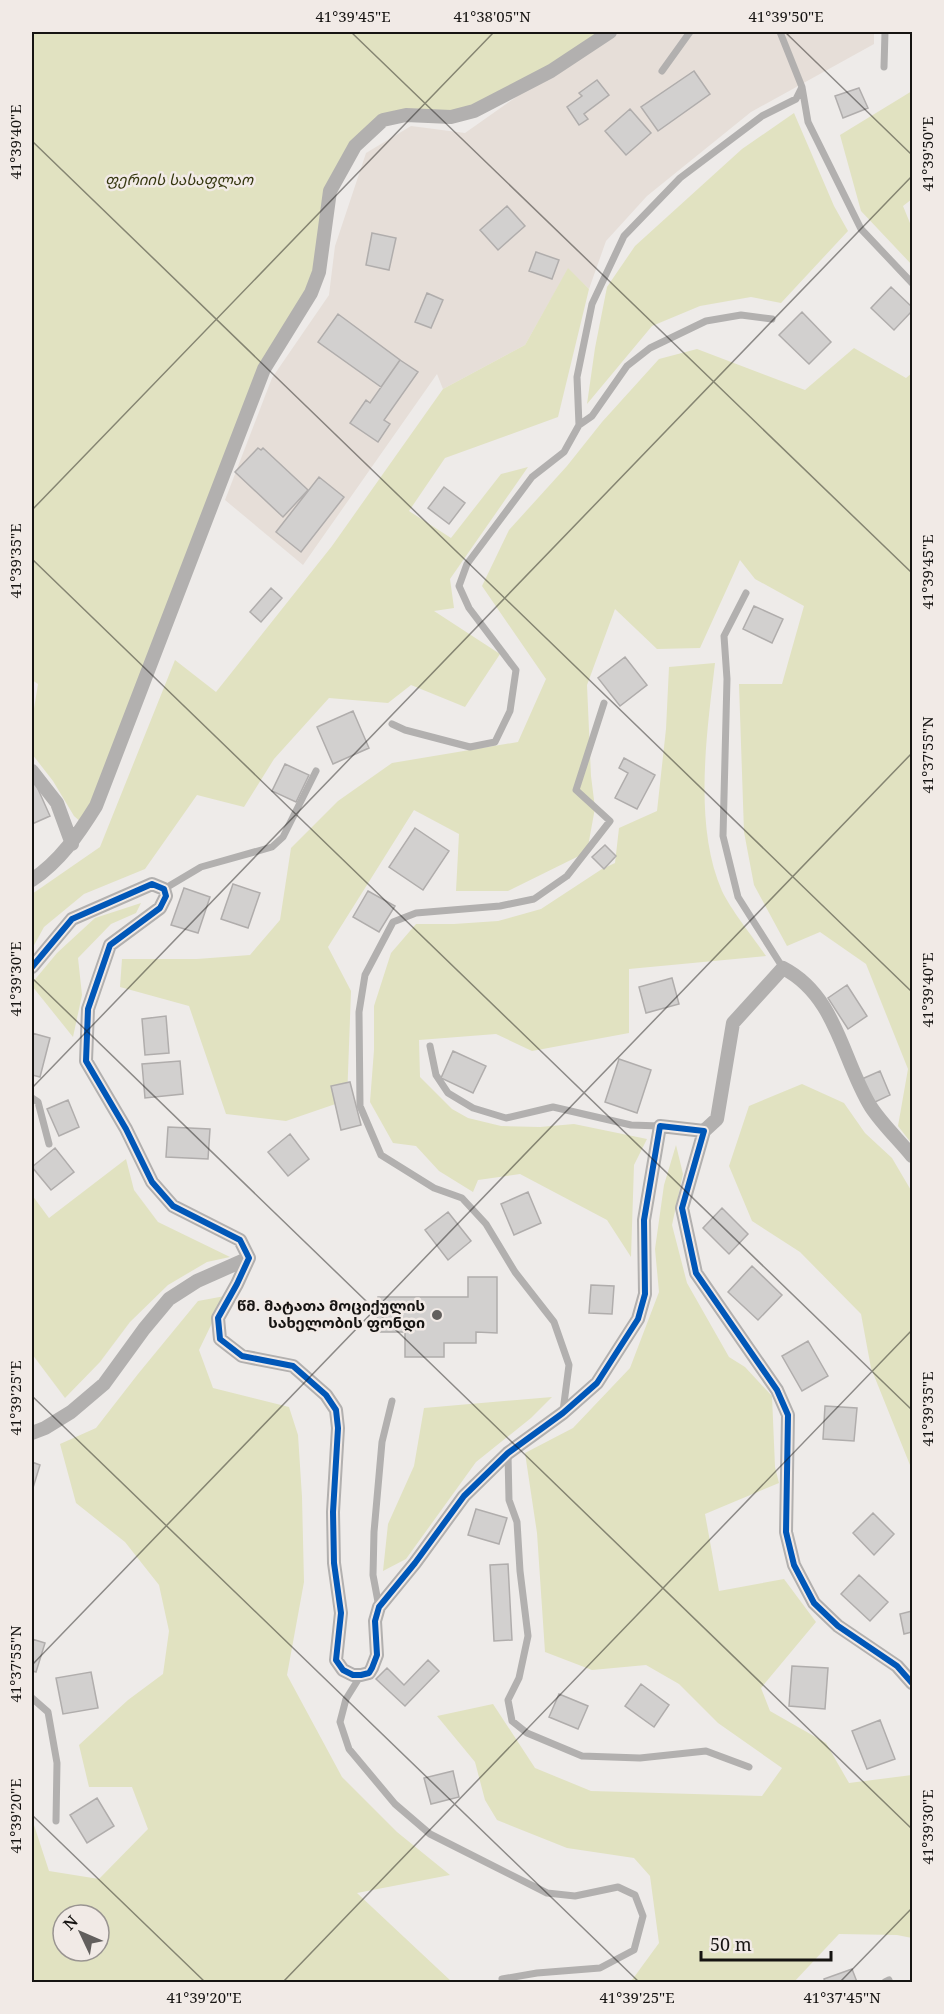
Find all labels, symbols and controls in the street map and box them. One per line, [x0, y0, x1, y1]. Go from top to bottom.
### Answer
text: 41°39'45"E [315, 6, 391, 26]
text: 41°38'05"N [453, 6, 531, 26]
text: 41°39'50"E [748, 6, 824, 26]
text: 41°39'40"E [5, 104, 25, 180]
text: 41°39'50"E [917, 116, 937, 192]
park label: ფერიის სასაფლაო [105, 169, 254, 189]
text: 41°39'35"E [5, 523, 25, 599]
text: 41°39'45"E [917, 534, 937, 610]
text: 41°37'55"N [917, 716, 937, 794]
text: 41°39'30"E [5, 941, 25, 1017]
text: 41°39'40"E [917, 952, 937, 1028]
place label: წმ. მატათა მოციქულის სახელობის ფონდი [237, 1295, 425, 1332]
marker: წმ. მატათა მოციქულის სახელობის ფონდი [430, 1308, 444, 1322]
text: 41°39'25"E [5, 1360, 25, 1436]
text: 41°39'35"E [917, 1371, 937, 1447]
text: 41°37'55"N [5, 1625, 25, 1703]
text: 41°39'20"E [5, 1778, 25, 1854]
text: 41°39'30"E [917, 1789, 937, 1865]
north arrow [51, 1903, 111, 1963]
text: N [58, 1910, 83, 1935]
scale bar [701, 1924, 832, 1962]
text: 50 m [710, 1932, 752, 1956]
text: 41°39'20"E [166, 1987, 242, 2007]
text: 41°39'25"E [599, 1987, 675, 2007]
text: 41°37'45"N [803, 1987, 881, 2007]

